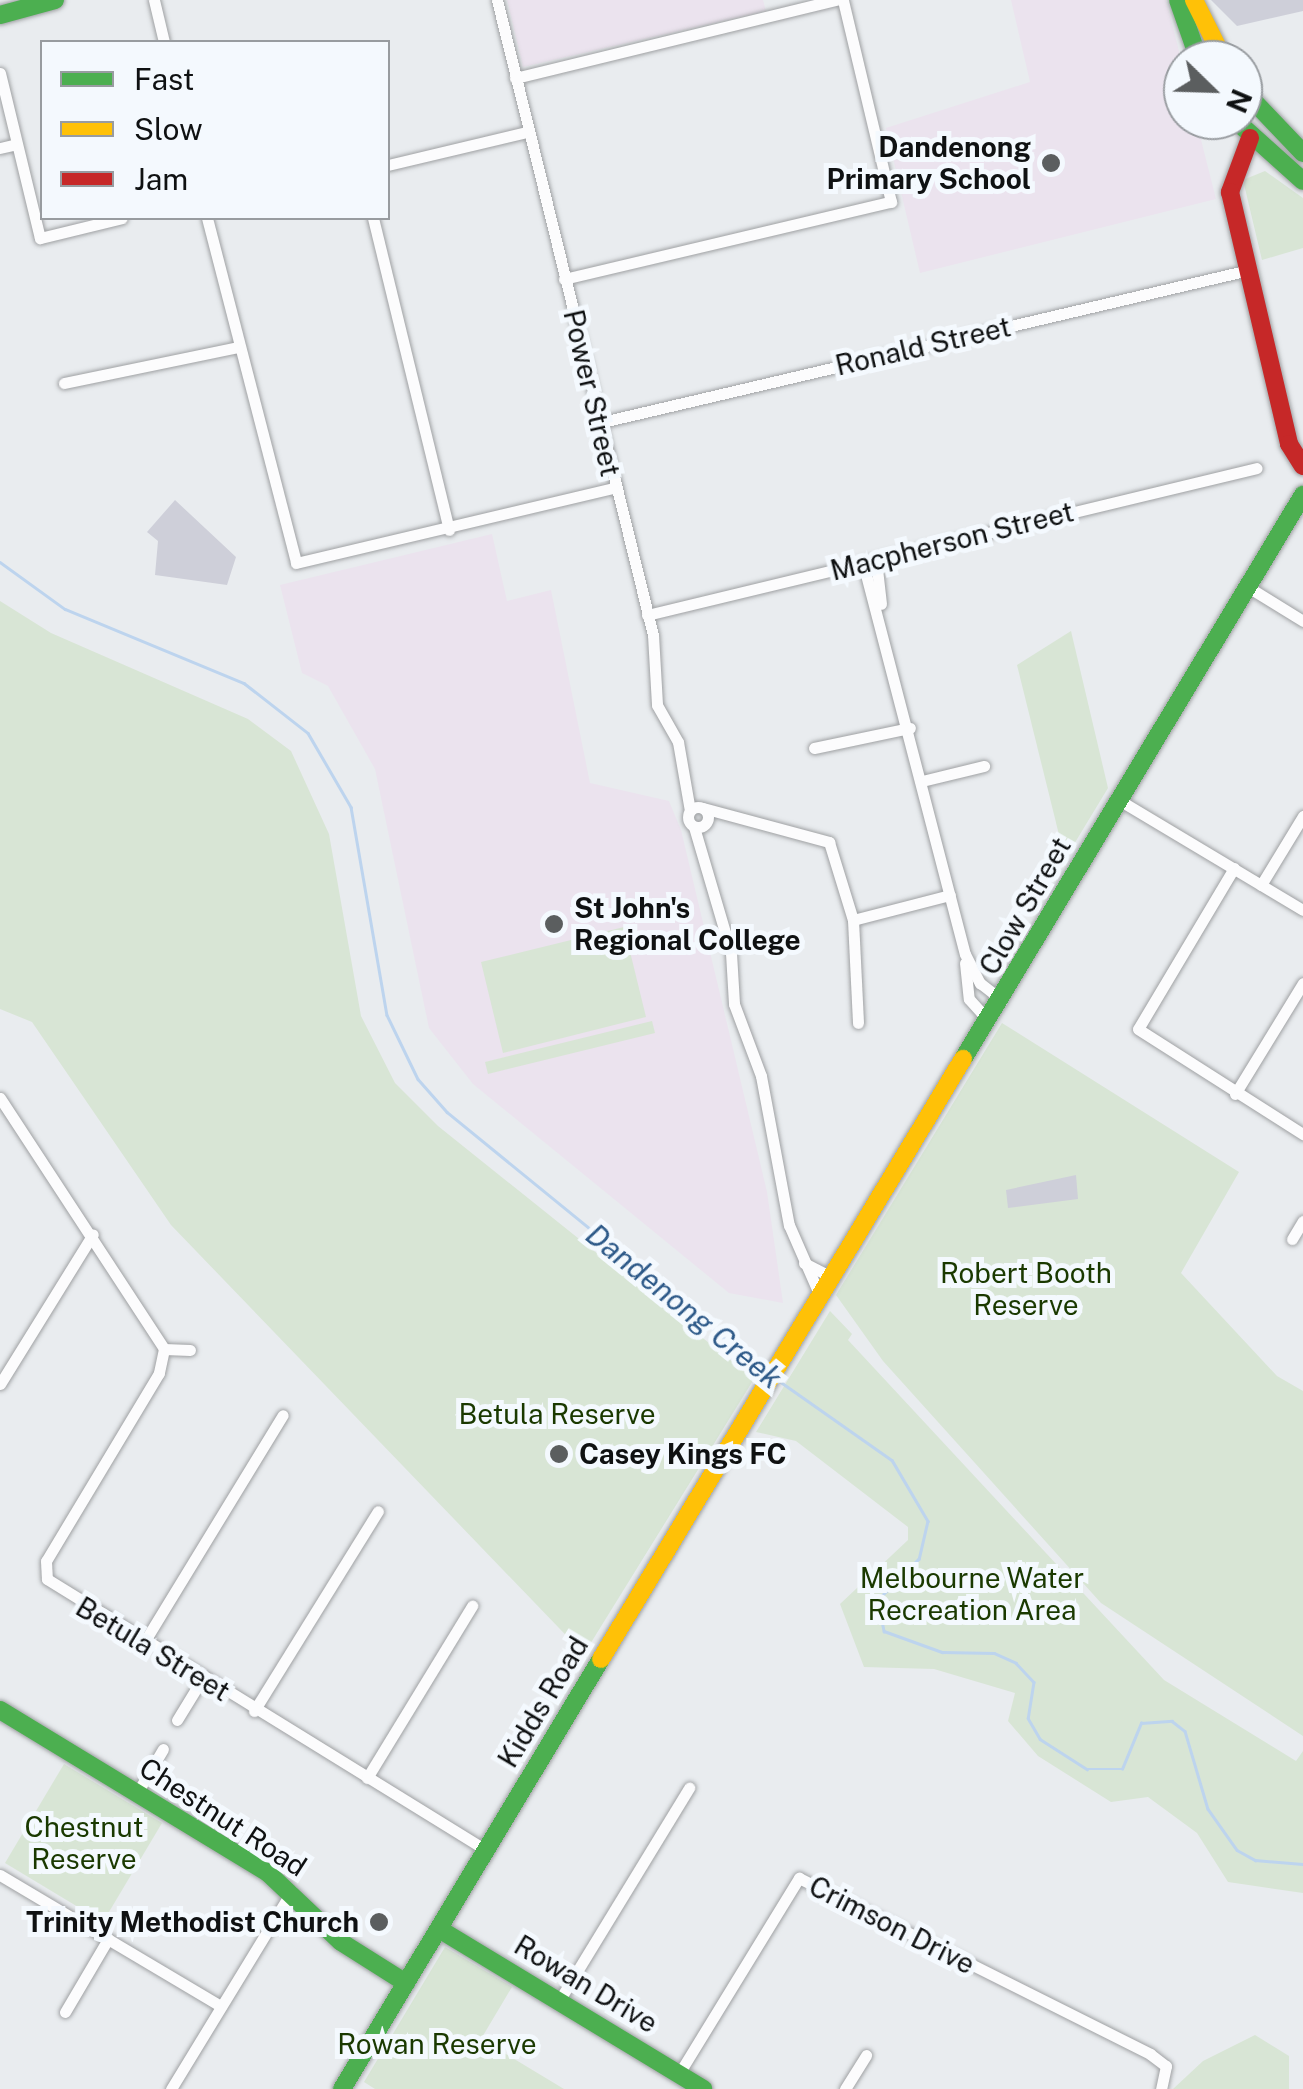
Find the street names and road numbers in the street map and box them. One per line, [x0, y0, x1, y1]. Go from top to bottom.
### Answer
street label: Power Street [556, 306, 628, 480]
street label: Ronald Street [832, 310, 1014, 382]
street label: Macpherson Street [827, 495, 1077, 587]
street label: Clow Street [972, 831, 1078, 981]
street label: Betula Street [70, 1590, 236, 1708]
street label: Kidds Road [491, 1630, 595, 1774]
street label: Chestnut Road [133, 1751, 313, 1883]
street label: Crimson Drive [804, 1869, 980, 1981]
street label: Rowan Drive [508, 1928, 664, 2040]

